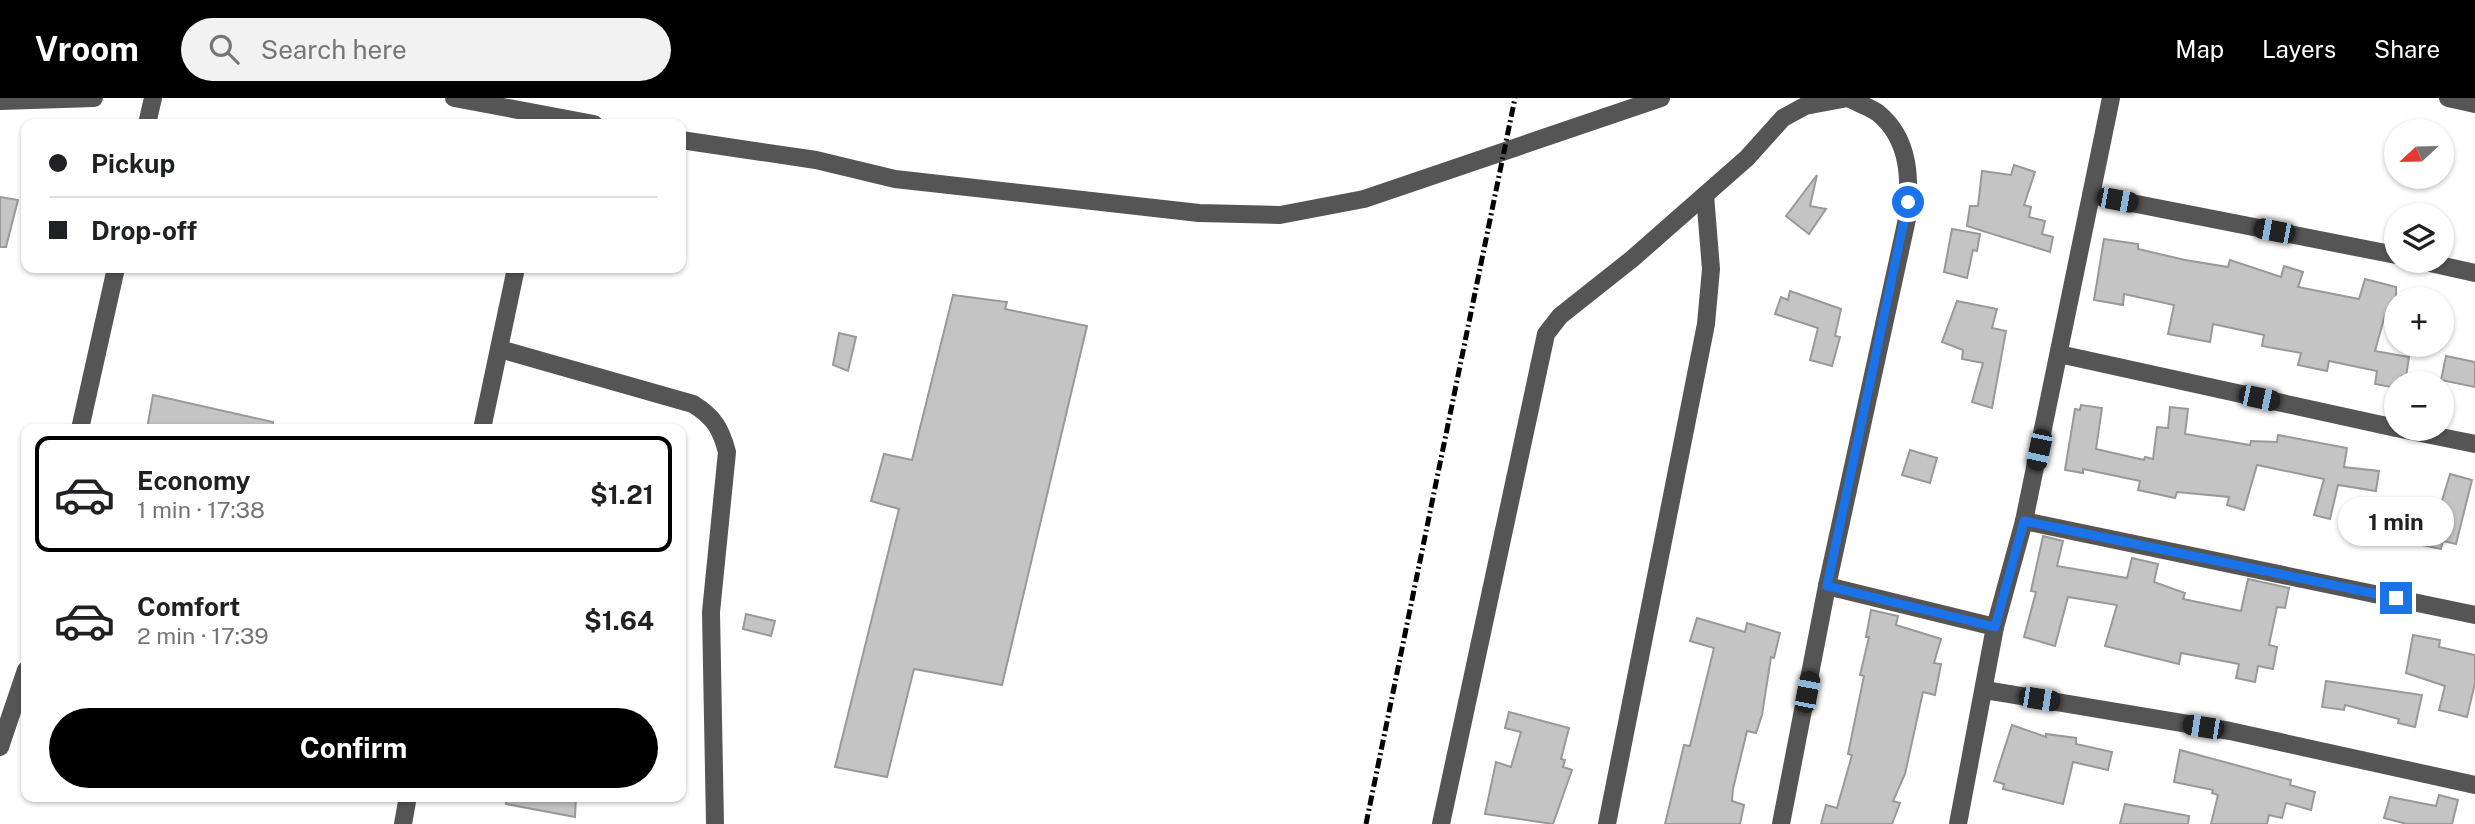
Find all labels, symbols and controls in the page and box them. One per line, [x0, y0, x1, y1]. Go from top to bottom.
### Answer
search box [181, 18, 671, 81]
text: Vroom [35, 30, 139, 68]
icon: search [205, 30, 243, 68]
text: Search here [261, 34, 407, 65]
text: Map [2175, 35, 2224, 63]
text: Layers [2262, 35, 2336, 63]
text: Share [2374, 35, 2440, 63]
north arrow [2384, 119, 2454, 189]
map controls [2384, 119, 2454, 441]
text: Pickup [91, 148, 175, 179]
route start [1892, 186, 1924, 218]
car [2095, 186, 2140, 214]
button: layers [2384, 203, 2454, 273]
text: Drop-off [91, 215, 197, 246]
car [2252, 217, 2297, 245]
button: + [2384, 287, 2454, 357]
button: − [2384, 371, 2454, 441]
car [2237, 383, 2282, 413]
car [2025, 427, 2054, 473]
icon: car [53, 463, 116, 526]
text: Economy [137, 465, 250, 496]
text: $1.21 [590, 479, 654, 510]
text: 1 min · 17:38 [137, 496, 265, 523]
callout: 1 min [2338, 496, 2454, 546]
text: 1 min [2368, 508, 2424, 535]
route end [2380, 582, 2412, 614]
icon: car [53, 589, 116, 652]
text: Comfort [137, 591, 240, 622]
text: $1.64 [584, 605, 654, 636]
text: 2 min · 17:39 [137, 622, 269, 649]
car [1793, 669, 1822, 715]
car [2017, 685, 2062, 713]
button: Confirm [49, 708, 658, 788]
car [2181, 713, 2226, 741]

